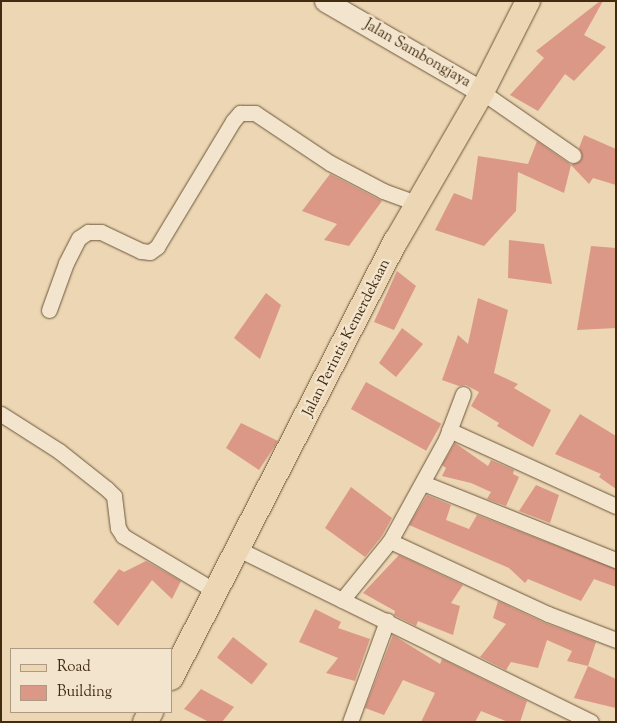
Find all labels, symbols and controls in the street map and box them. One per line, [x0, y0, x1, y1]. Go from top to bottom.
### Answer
street label: Jalan Sambongjaya [360, 16, 474, 92]
street label: Jalan Perintis Kemerdekaan [299, 256, 395, 420]
legend [10, 648, 172, 713]
text: Road [57, 657, 91, 678]
text: Building [57, 682, 112, 703]

